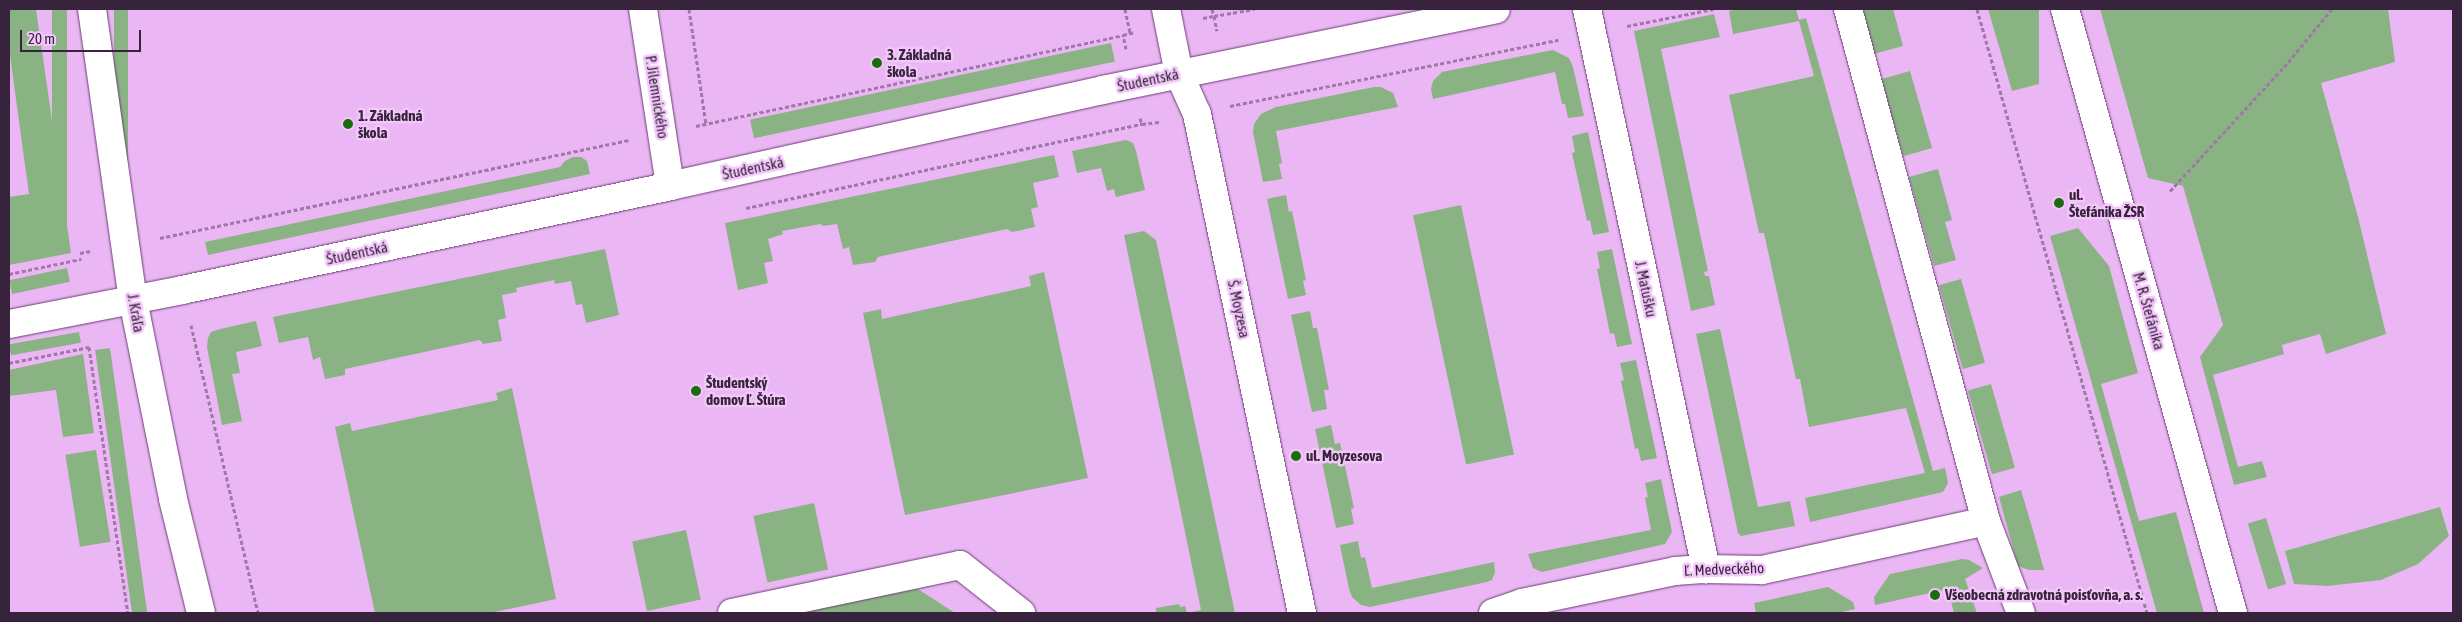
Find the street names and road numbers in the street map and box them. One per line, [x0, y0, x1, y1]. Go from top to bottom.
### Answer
street label: P. Jilemnického [642, 54, 672, 140]
street label: Študentská [1116, 65, 1180, 95]
street label: Študentská [721, 153, 785, 183]
street label: Študentská [325, 238, 389, 268]
street label: J. Matušku [1631, 259, 1661, 319]
street label: M. R. Štefánika [2129, 270, 2169, 352]
street label: Š. Moyzesa [1224, 279, 1254, 339]
street label: J. Kráľa [124, 292, 148, 334]
street label: Ľ. Medveckého [1684, 559, 1764, 579]

